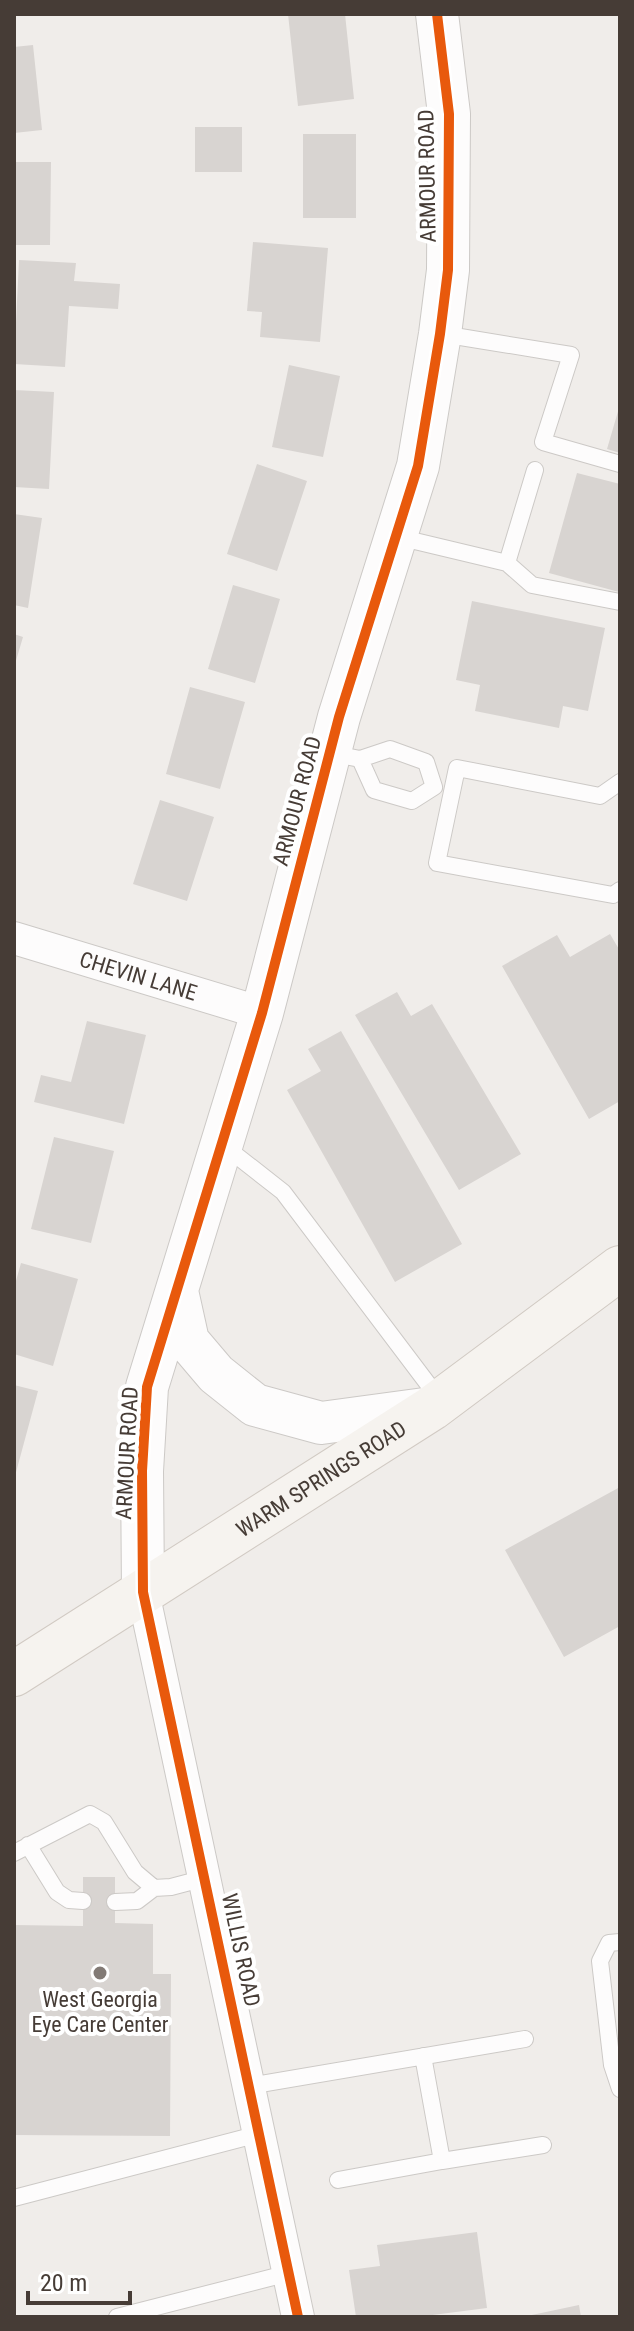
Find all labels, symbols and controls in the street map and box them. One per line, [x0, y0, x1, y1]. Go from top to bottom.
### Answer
street label: ARMOUR ROAD [413, 109, 441, 243]
street label: ARMOUR ROAD [268, 733, 326, 869]
street label: CHEVIN LANE [77, 946, 200, 1005]
street label: ARMOUR ROAD [111, 1386, 143, 1520]
street label: WARM SPRINGS ROAD [232, 1415, 411, 1542]
street label: WILLIS ROAD [217, 1891, 265, 2009]
marker: West Georgia Eye Care Center [91, 1964, 109, 1982]
place label: West Georgia Eye Care Center [32, 1987, 169, 2037]
scale bar [28, 2255, 130, 2305]
text: 20 m [40, 2269, 87, 2297]

